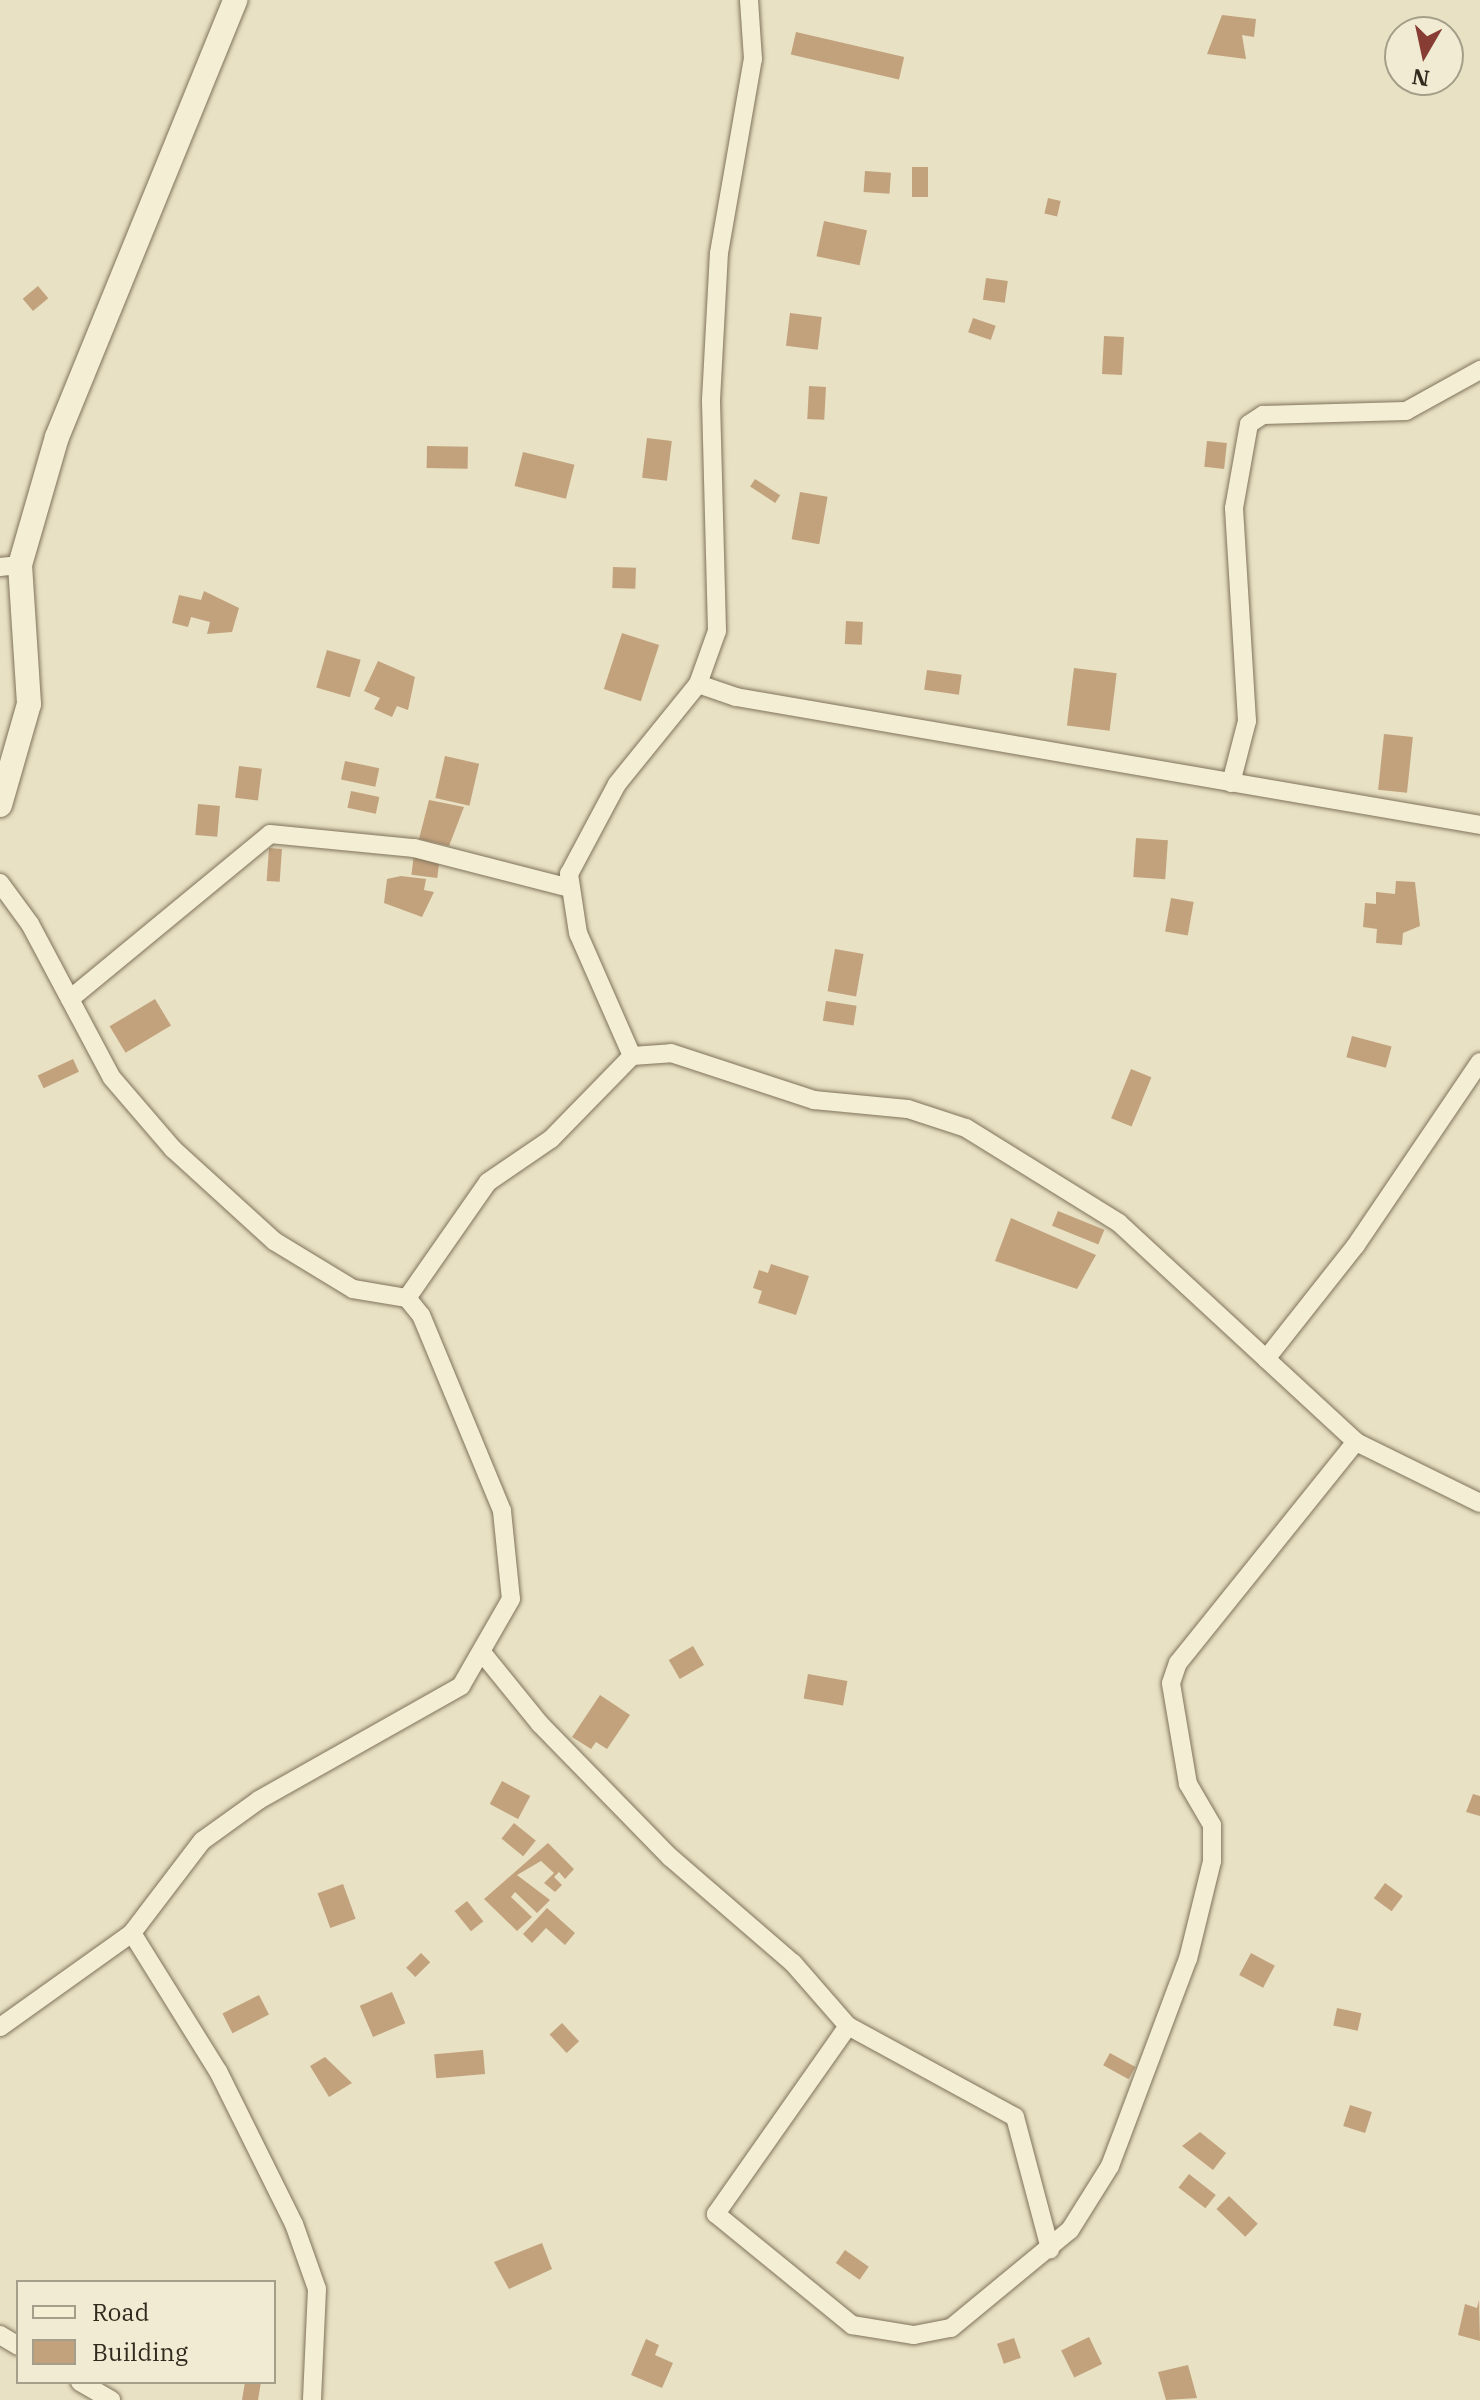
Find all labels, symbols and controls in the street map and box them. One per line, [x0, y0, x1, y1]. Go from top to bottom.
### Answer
north arrow [1384, 16, 1464, 96]
text: N [1410, 63, 1431, 94]
legend [16, 2280, 276, 2384]
text: Road [92, 2296, 149, 2328]
text: Building [92, 2336, 188, 2368]

